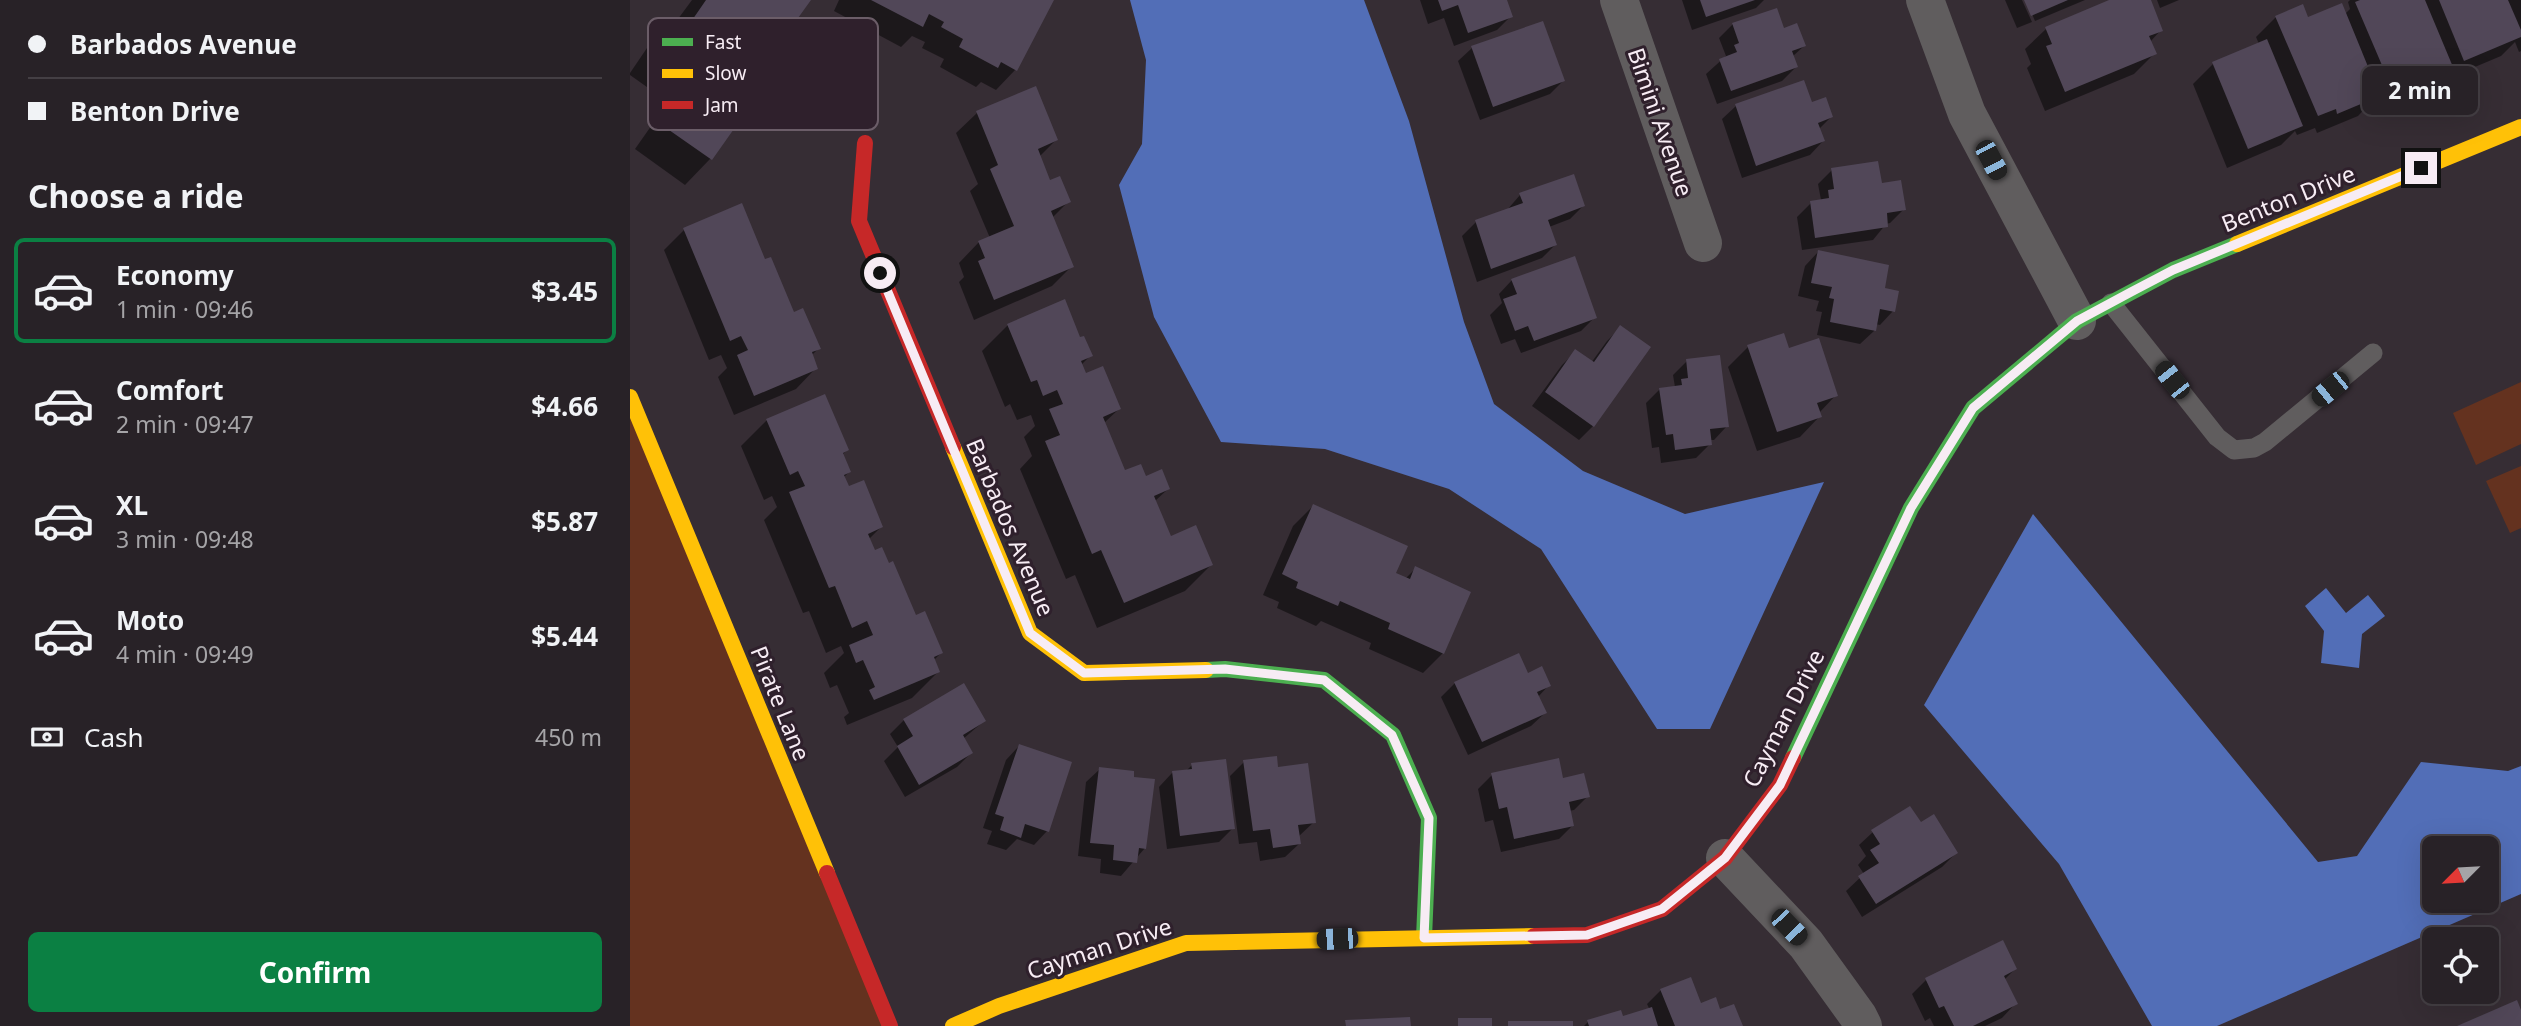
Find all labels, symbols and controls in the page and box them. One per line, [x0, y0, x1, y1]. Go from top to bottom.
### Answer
legend [648, 18, 878, 130]
text: Barbados Avenue [70, 26, 297, 62]
text: Fast [705, 29, 742, 55]
street label: Bimini Avenue [1621, 43, 1701, 201]
text: Slow [705, 60, 746, 86]
callout: 2 min [2363, 66, 2479, 116]
text: 2 min [2388, 74, 2452, 106]
text: Jam [703, 92, 739, 118]
text: Benton Drive [70, 93, 240, 129]
car [1972, 137, 2011, 183]
route end [2405, 152, 2437, 184]
street label: Benton Drive [2216, 157, 2360, 239]
text: Choose a ride [28, 174, 244, 217]
text: Economy [116, 257, 234, 293]
route start [864, 257, 896, 289]
icon: car [32, 259, 95, 322]
text: $3.45 [531, 273, 598, 309]
text: 1 min · 09:46 [116, 293, 254, 325]
car [2151, 357, 2194, 403]
car [2308, 368, 2353, 410]
text: Comfort [116, 372, 224, 408]
icon: car [32, 374, 95, 437]
text: $4.66 [531, 388, 598, 424]
text: 2 min · 09:47 [116, 408, 254, 440]
street label: Barbados Avenue [959, 433, 1063, 621]
text: XL [116, 487, 148, 523]
icon: car [32, 489, 95, 552]
text: $5.87 [531, 503, 598, 539]
text: 3 min · 09:48 [116, 523, 254, 555]
text: Moto [116, 602, 184, 638]
icon: car [32, 604, 95, 667]
text: $5.44 [531, 618, 598, 654]
text: 4 min · 09:49 [116, 638, 254, 670]
street label: Pirate Lane [743, 641, 819, 765]
street label: Cayman Drive [1735, 644, 1831, 792]
icon: cash [28, 718, 66, 756]
text: Cash [84, 719, 144, 755]
text: 450 m [535, 721, 602, 753]
north arrow [2422, 836, 2499, 914]
map controls [2422, 836, 2499, 1004]
car [1767, 905, 1812, 949]
street label: Cayman Drive [1022, 910, 1176, 986]
button: locate [2422, 927, 2499, 1004]
car [1316, 928, 1359, 950]
button: Confirm [28, 932, 602, 1012]

